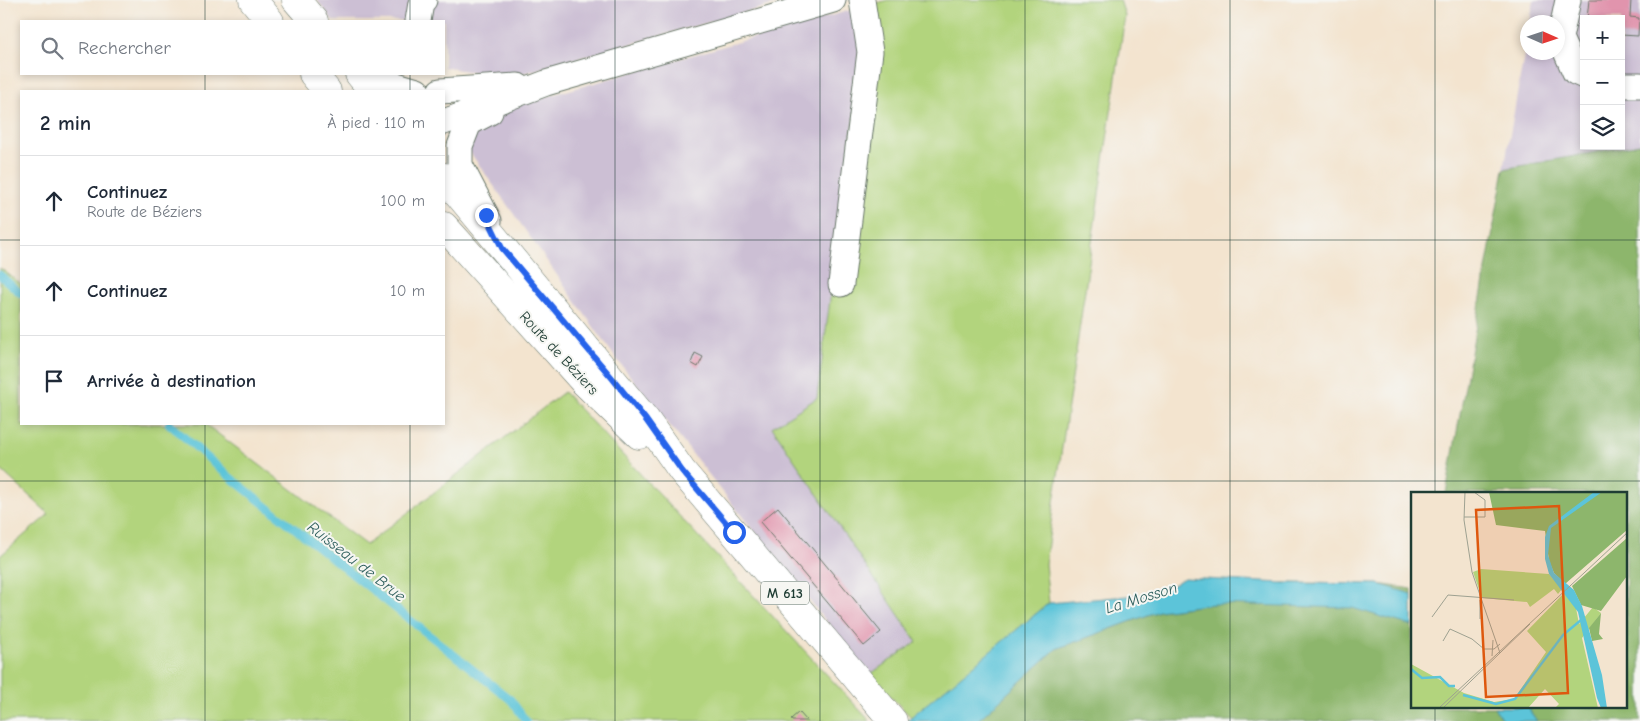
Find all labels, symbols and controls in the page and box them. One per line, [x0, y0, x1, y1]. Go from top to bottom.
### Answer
north arrow [1520, 15, 1565, 60]
map controls [1580, 15, 1625, 150]
button: + [1580, 15, 1625, 60]
search box [20, 20, 445, 75]
icon: search [38, 34, 66, 62]
text: Rechercher [78, 37, 171, 59]
button: − [1580, 60, 1625, 105]
button: layers [1580, 105, 1625, 150]
text: 2 min [40, 111, 91, 135]
text: À pied · 110 m [327, 114, 425, 132]
text: Continuez [87, 181, 167, 203]
icon: ahead [40, 187, 68, 215]
text: 100 m [381, 192, 425, 210]
text: Route de Béziers [87, 203, 202, 221]
route end [475, 204, 498, 227]
icon: ahead [40, 277, 68, 305]
text: Continuez [87, 280, 167, 302]
text: 10 m [390, 282, 425, 300]
street label: Route de Béziers [516, 307, 602, 399]
icon: arrive [40, 367, 68, 395]
text: Arrivée à destination [87, 370, 256, 392]
inset map [1411, 492, 1628, 708]
water label: Ruisseau de Brue [304, 518, 409, 606]
route start [723, 521, 746, 544]
water label: La Mosson [1103, 578, 1179, 617]
road number: M 613 [761, 582, 809, 604]

